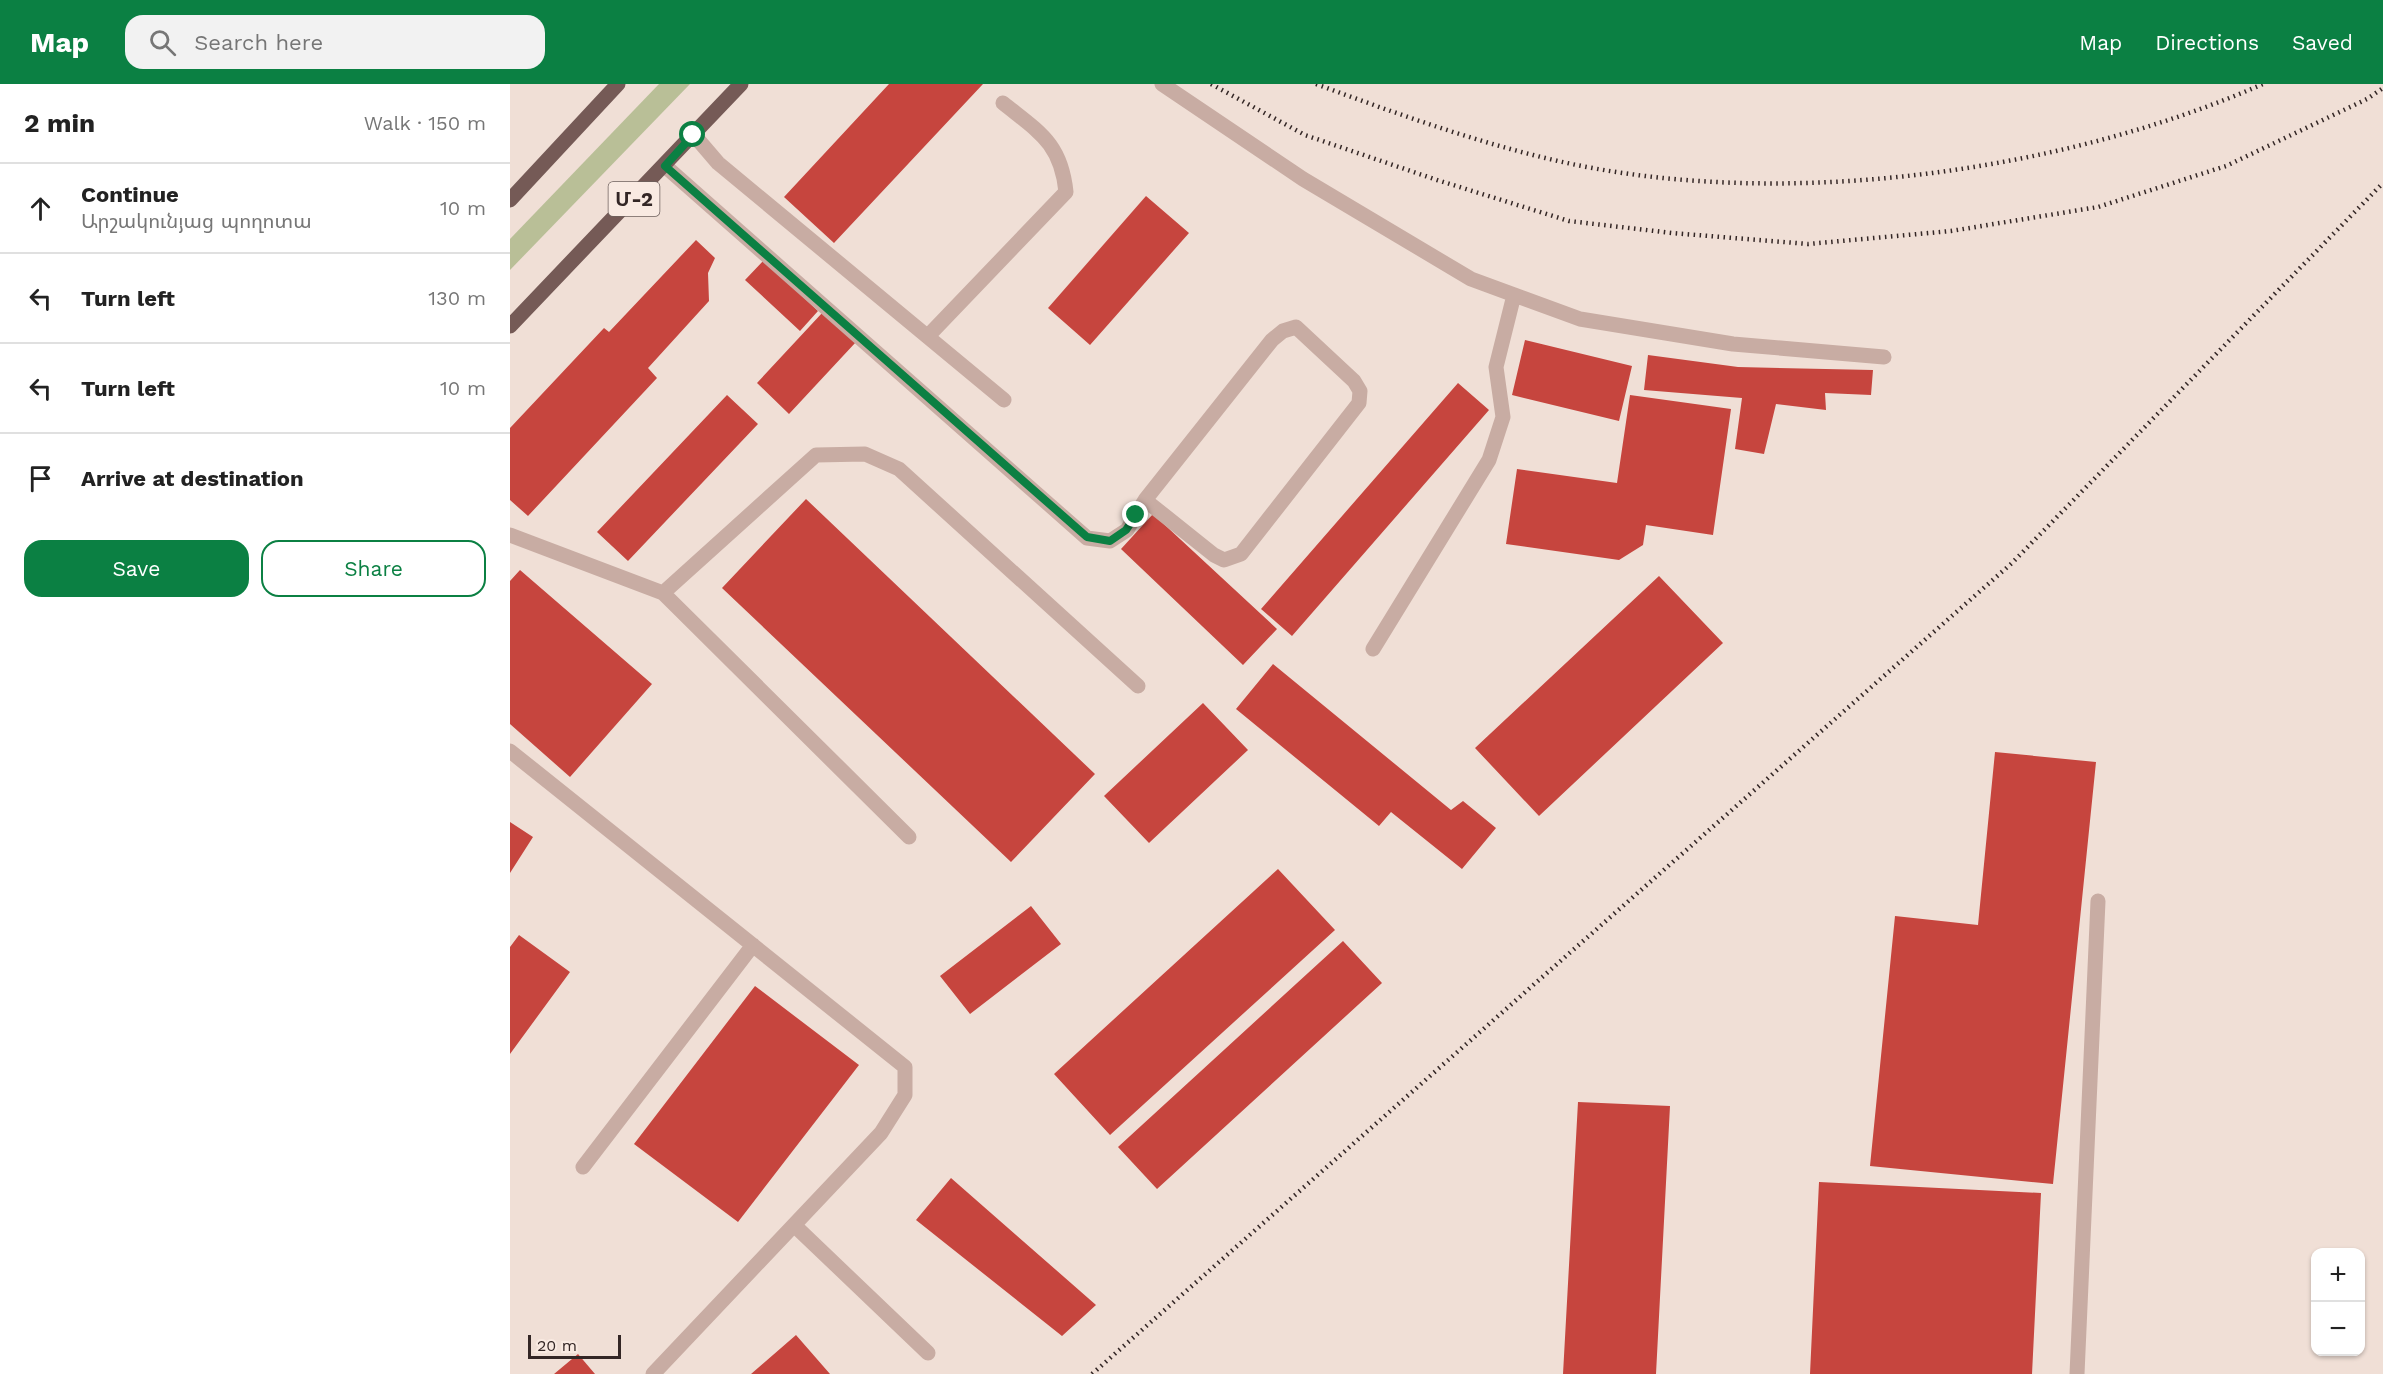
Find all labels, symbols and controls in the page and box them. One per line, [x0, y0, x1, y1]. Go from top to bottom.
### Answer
search box [125, 15, 545, 69]
text: Map [30, 26, 89, 59]
icon: search [146, 26, 179, 59]
text: Search here [194, 30, 323, 55]
text: Map [2079, 30, 2122, 55]
text: Directions [2155, 30, 2259, 55]
text: Saved [2292, 30, 2353, 55]
text: 2 min [24, 108, 95, 138]
text: Walk · 150 m [364, 111, 486, 135]
route start [679, 121, 705, 147]
text: Continue [81, 182, 179, 207]
road number: Մ-2 [608, 182, 660, 216]
icon: ahead [24, 192, 57, 225]
text: 10 m [440, 196, 486, 220]
text: Արշակունյաց պողոտա [81, 209, 312, 233]
icon: left [24, 282, 57, 315]
text: Turn left [81, 286, 175, 311]
text: 130 m [428, 286, 486, 310]
icon: left [24, 372, 57, 405]
text: Turn left [81, 376, 175, 401]
text: 10 m [440, 376, 486, 400]
icon: arrive [24, 462, 57, 495]
text: Arrive at destination [81, 466, 304, 491]
route end [1122, 501, 1148, 527]
button: Save [24, 540, 249, 597]
button: Share [261, 540, 486, 597]
map controls [2311, 1248, 2365, 1356]
button: + [2311, 1248, 2365, 1302]
button: − [2311, 1302, 2365, 1356]
scale bar [528, 1332, 621, 1360]
text: 20 m [537, 1336, 577, 1355]

